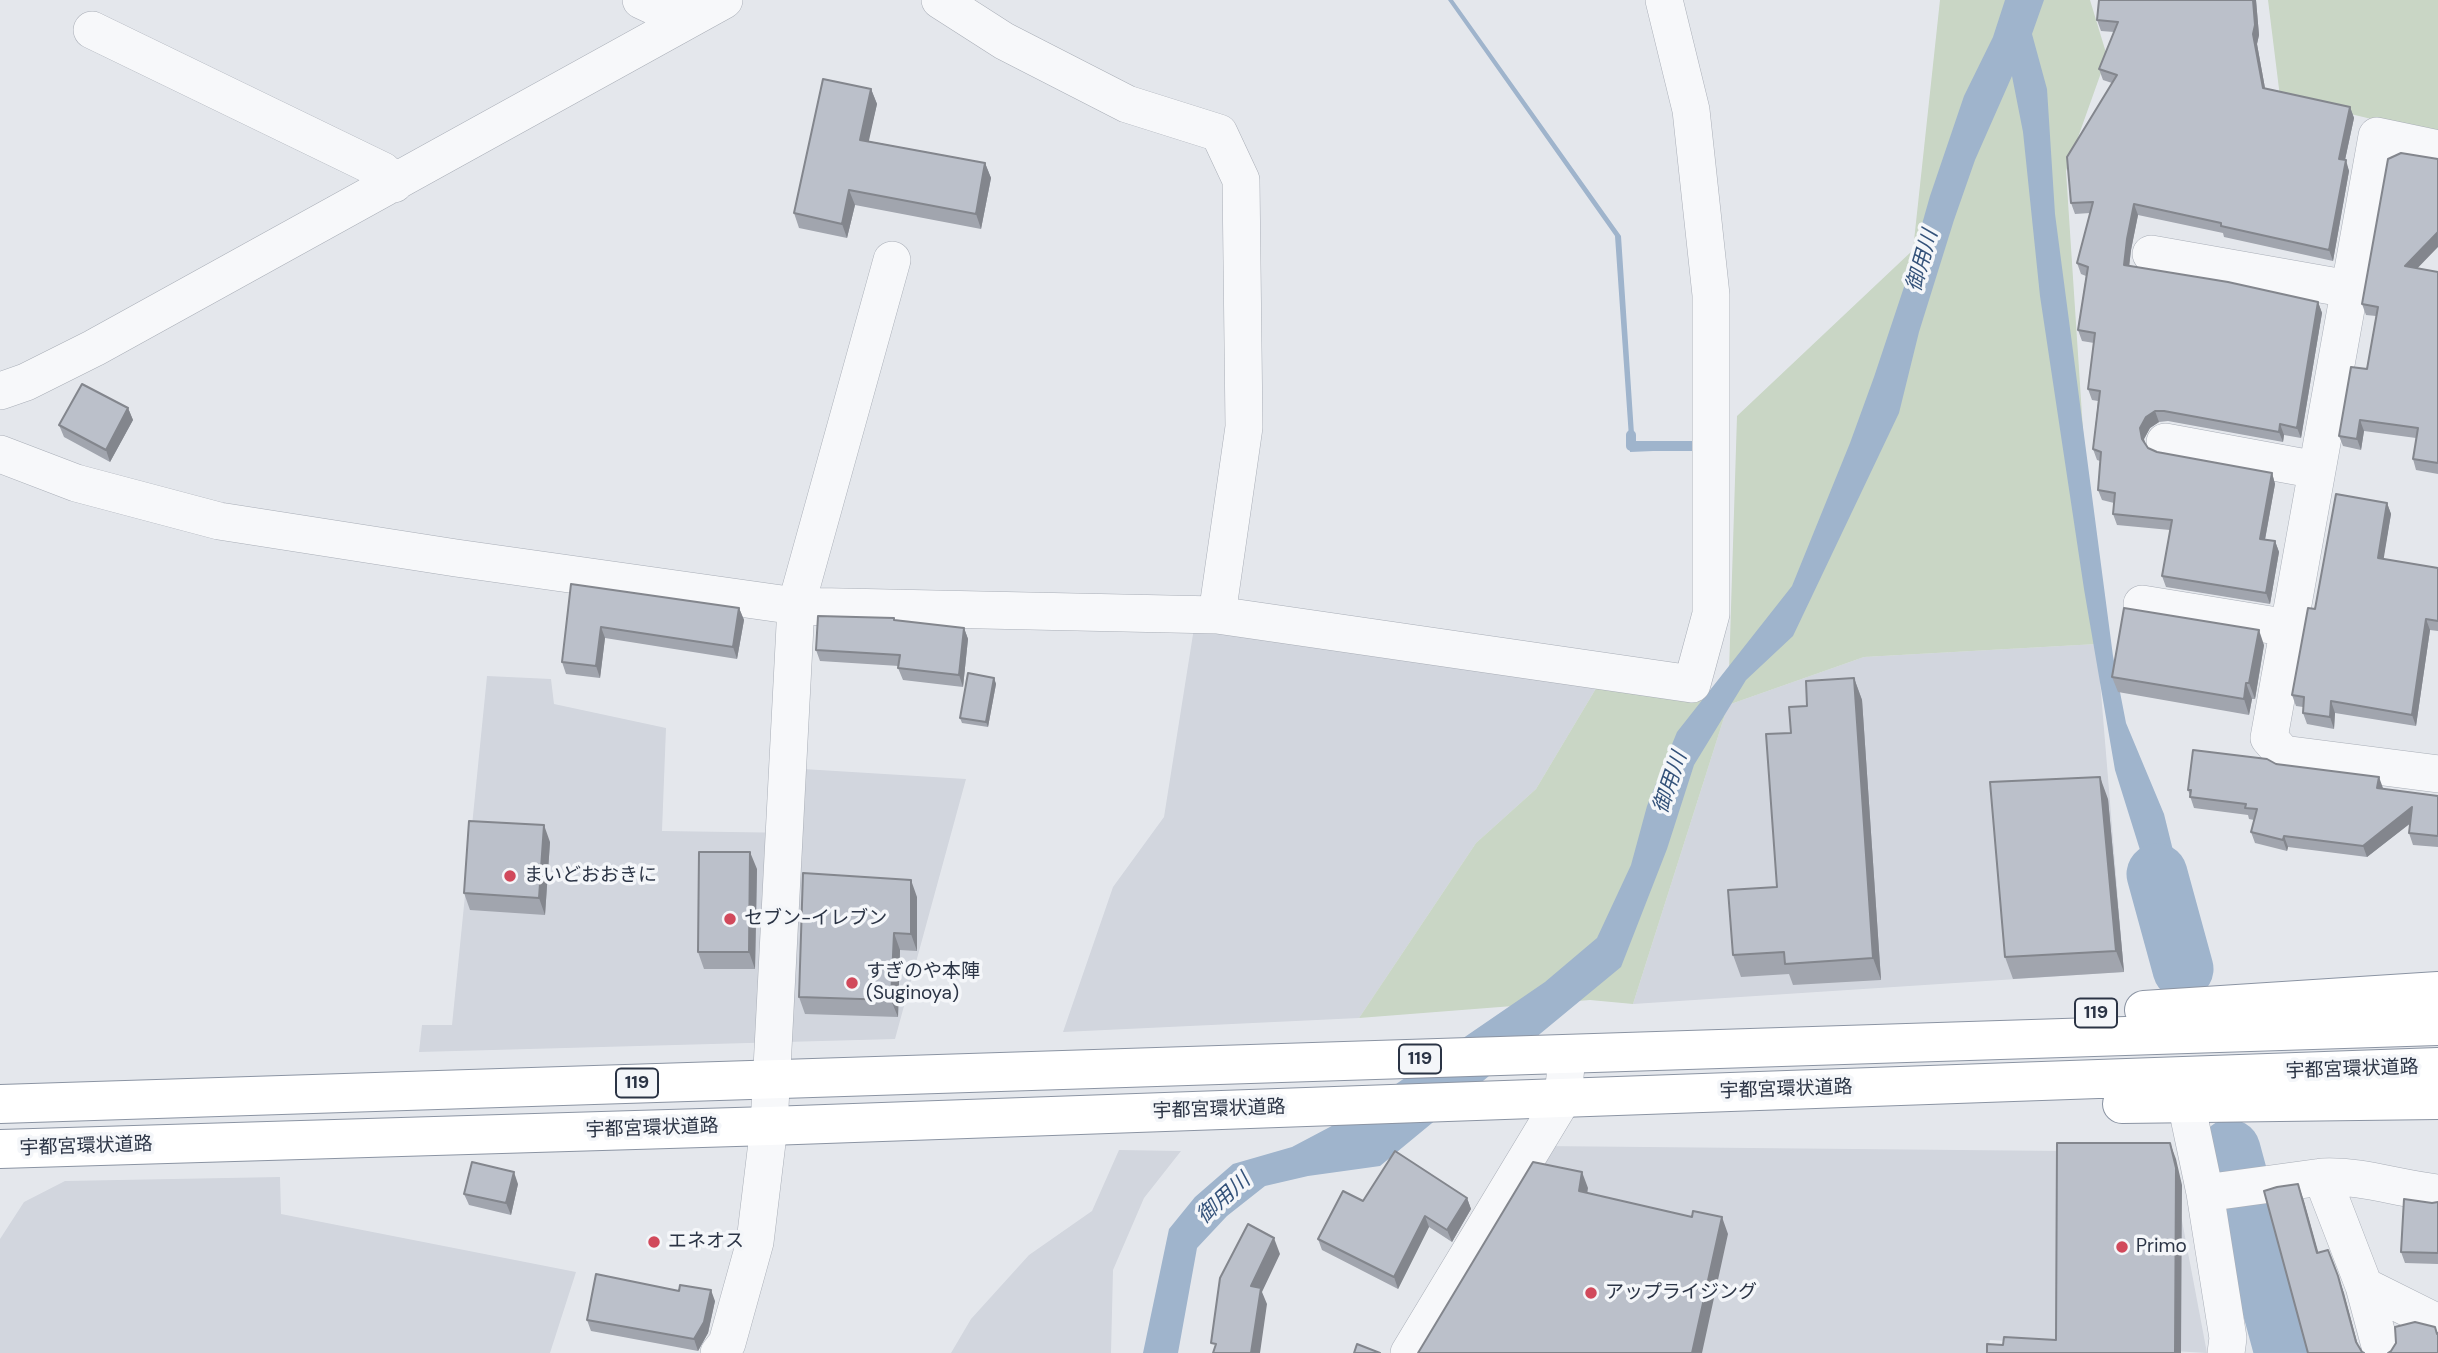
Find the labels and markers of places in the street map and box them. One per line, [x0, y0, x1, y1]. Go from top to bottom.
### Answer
place label: まいどおおきに [524, 865, 657, 887]
marker: まいどおおきに [502, 868, 518, 884]
place label: セブン-イレブン [744, 908, 887, 930]
marker: セブン-イレブン [722, 911, 738, 927]
place label: すぎのや本陣 (Suginoya) [866, 961, 980, 1005]
marker: すぎのや本陣 (Suginoya) [844, 975, 860, 991]
place label: エネオス [668, 1231, 744, 1253]
marker: エネオス [646, 1234, 662, 1250]
place label: Primo [2136, 1236, 2187, 1258]
marker: Primo [2114, 1239, 2130, 1255]
place label: アップライジング [1605, 1282, 1757, 1304]
marker: アップライジング [1583, 1285, 1599, 1301]

